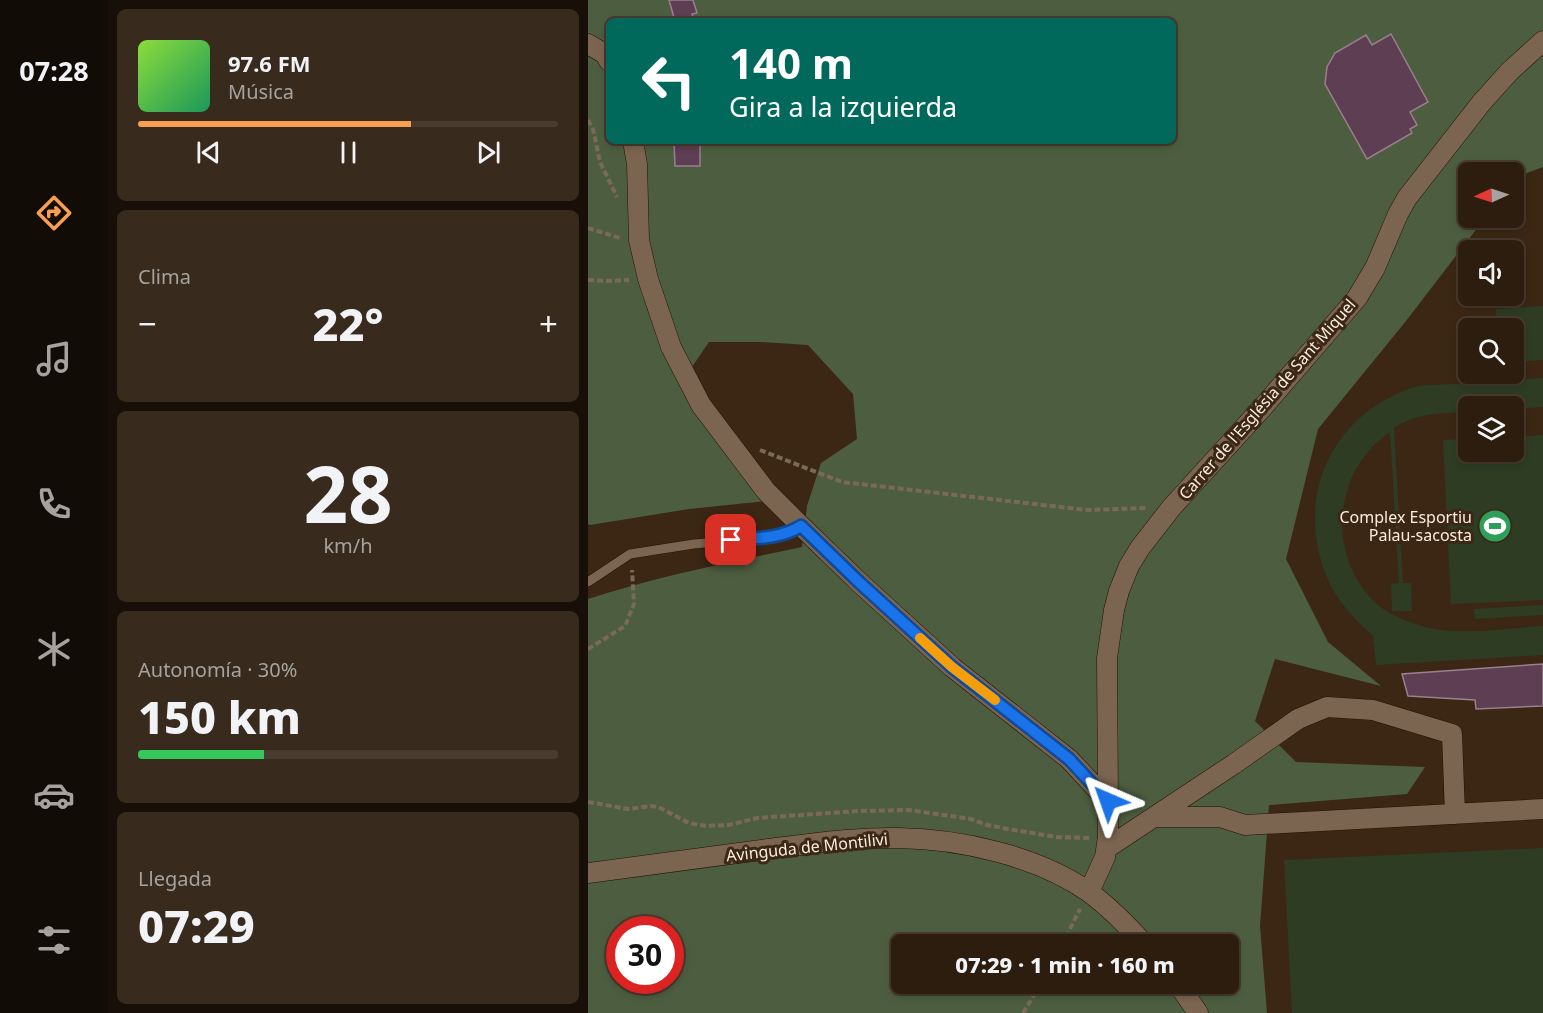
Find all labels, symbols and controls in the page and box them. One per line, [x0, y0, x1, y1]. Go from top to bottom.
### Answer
text: 140 m [729, 34, 853, 91]
icon: left [630, 42, 708, 120]
text: 97.6 FM [228, 48, 310, 78]
text: 07:28 [19, 52, 89, 89]
text: Música [228, 78, 294, 105]
text: Gira a la izquierda [729, 88, 957, 125]
icon: previous [192, 136, 225, 169]
icon: pause [332, 136, 365, 169]
icon: next [472, 136, 505, 169]
north arrow [1458, 162, 1524, 228]
map controls [1458, 162, 1524, 462]
icon: directions [33, 192, 75, 234]
button: sound [1458, 240, 1524, 306]
text: Clima [138, 263, 191, 290]
text: 22° [312, 293, 384, 354]
street label: Carrer de l'Església de Sant Miquel [1174, 294, 1360, 504]
text: − [138, 301, 157, 346]
text: + [539, 301, 558, 346]
button: search [1458, 318, 1524, 384]
icon: music [33, 338, 75, 380]
button: layers [1458, 396, 1524, 462]
text: 28 [303, 440, 393, 546]
icon: phone [33, 483, 75, 525]
place label: Complex Esportiu Palau-sacosta [1339, 506, 1472, 546]
sports icon: Complex Esportiu Palau-sacosta [1477, 508, 1513, 544]
pin [705, 514, 756, 565]
icon: arrive [714, 523, 747, 556]
text: km/h [323, 532, 373, 559]
icon: climate [33, 628, 75, 670]
text: Autonomía · 30% [138, 656, 297, 683]
text: 150 km [138, 686, 301, 747]
position arrow [1076, 769, 1140, 833]
icon: car [33, 774, 75, 816]
street label: Avinguda de Montilivi [725, 828, 889, 866]
text: Llegada [138, 865, 212, 892]
text: 07:29 [138, 895, 255, 956]
speed limit sign: 30 [606, 916, 684, 994]
icon: filters [33, 919, 75, 961]
text: 07:29 · 1 min · 160 m [955, 949, 1175, 979]

